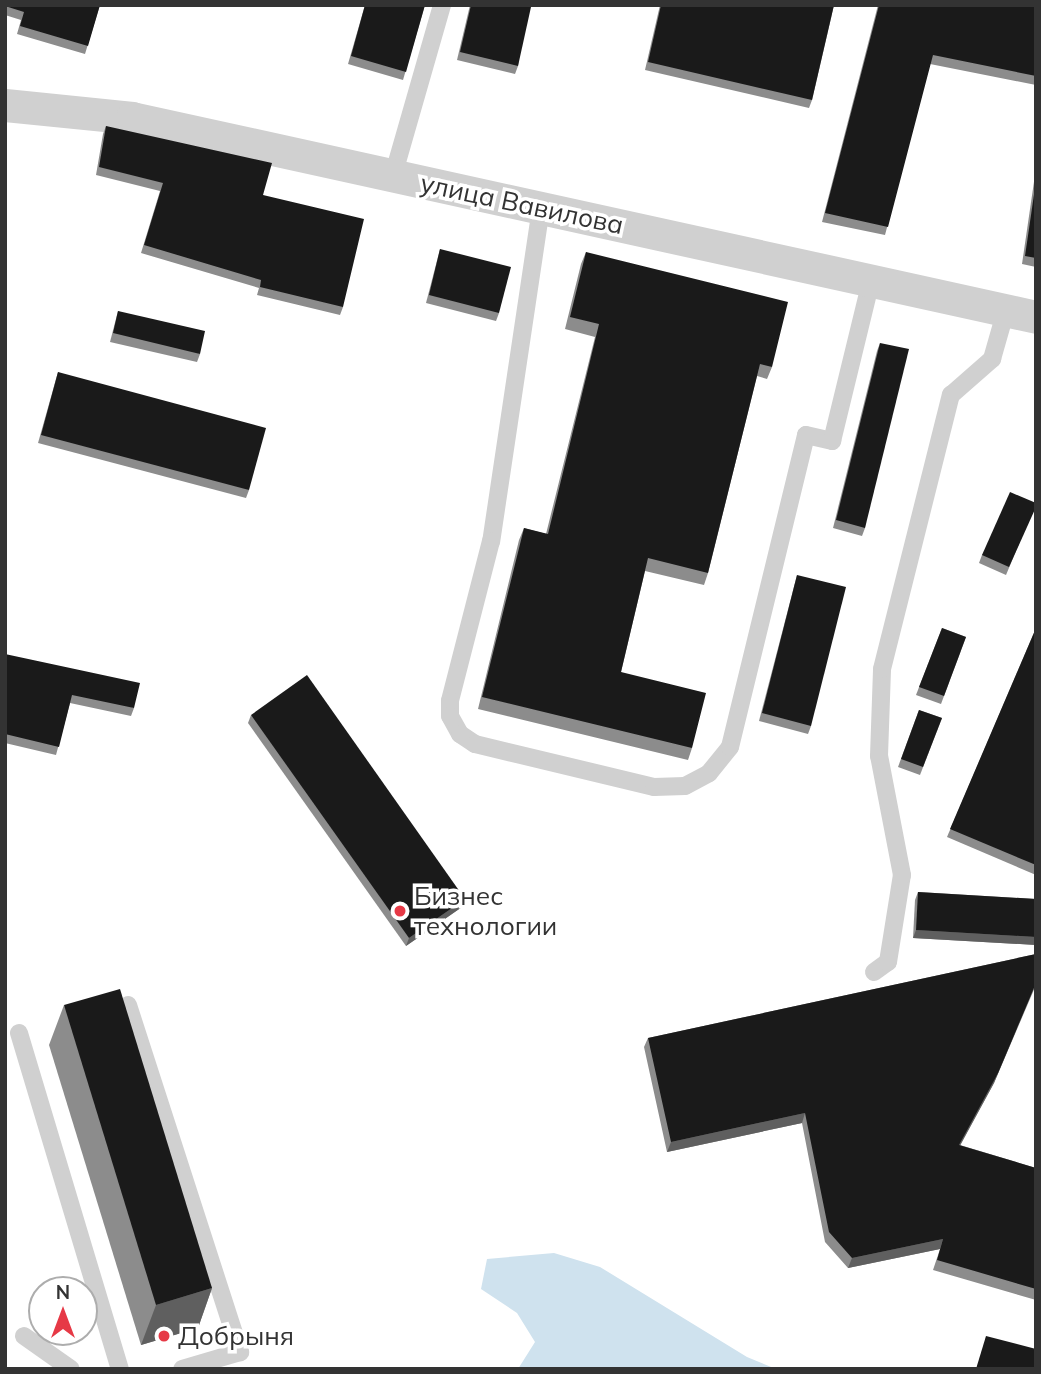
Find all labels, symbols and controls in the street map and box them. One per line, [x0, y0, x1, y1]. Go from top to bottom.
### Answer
street label: улица Вавилова [418, 167, 626, 241]
place label: Бизнес технологии [414, 880, 557, 942]
marker: Бизнес технологии [392, 903, 408, 919]
north arrow [28, 1276, 98, 1346]
text: N [56, 1280, 70, 1304]
place label: Добрыня [178, 1320, 294, 1352]
marker: Добрыня [156, 1328, 172, 1344]

